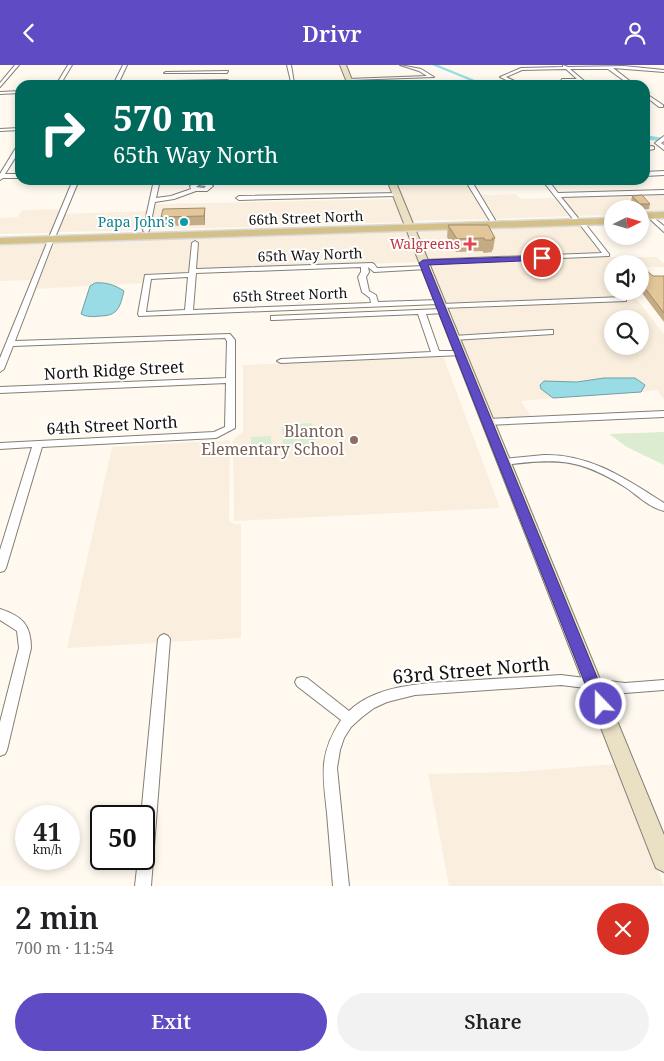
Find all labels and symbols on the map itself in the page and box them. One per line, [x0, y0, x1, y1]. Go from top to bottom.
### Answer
north arrow [604, 200, 649, 245]
street label: 66th Street North [248, 206, 364, 229]
place label: Papa John's [98, 212, 174, 231]
marker: Papa John's [178, 216, 190, 228]
place label: Walgreens [390, 234, 460, 253]
pin [521, 237, 563, 279]
marker: Walgreens [464, 238, 476, 250]
street label: 65th Way North [257, 243, 363, 266]
street label: 65th Street North [232, 283, 348, 306]
street label: North Ridge Street [43, 355, 185, 385]
street label: 64th Street North [46, 411, 178, 439]
place label: Blanton Elementary School [201, 420, 344, 460]
marker: Blanton Elementary School [348, 434, 360, 446]
street label: 63rd Street North [391, 650, 551, 690]
position arrow [574, 677, 626, 729]
speed limit sign: 50 [90, 805, 155, 870]

